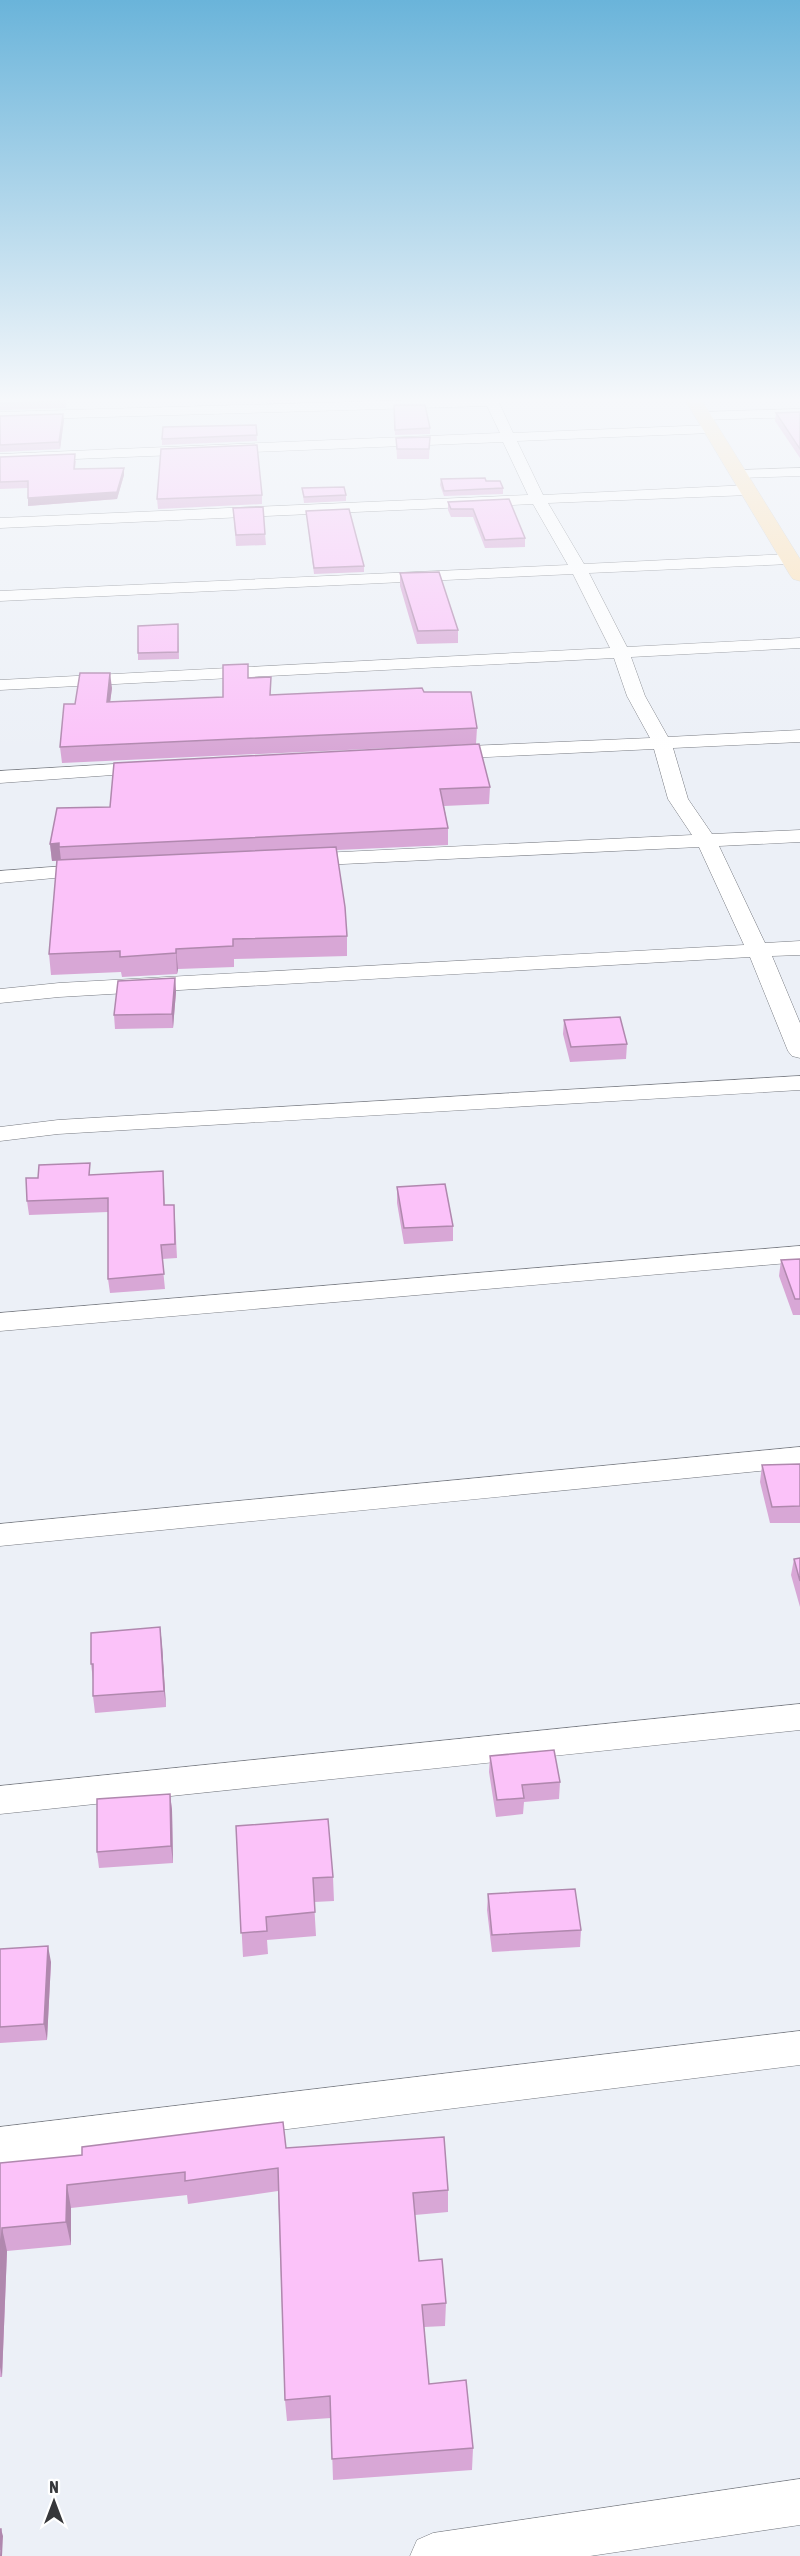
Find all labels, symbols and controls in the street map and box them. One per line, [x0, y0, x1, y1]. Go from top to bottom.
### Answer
north arrow [24, 2472, 84, 2532]
text: N [49, 2478, 59, 2496]

